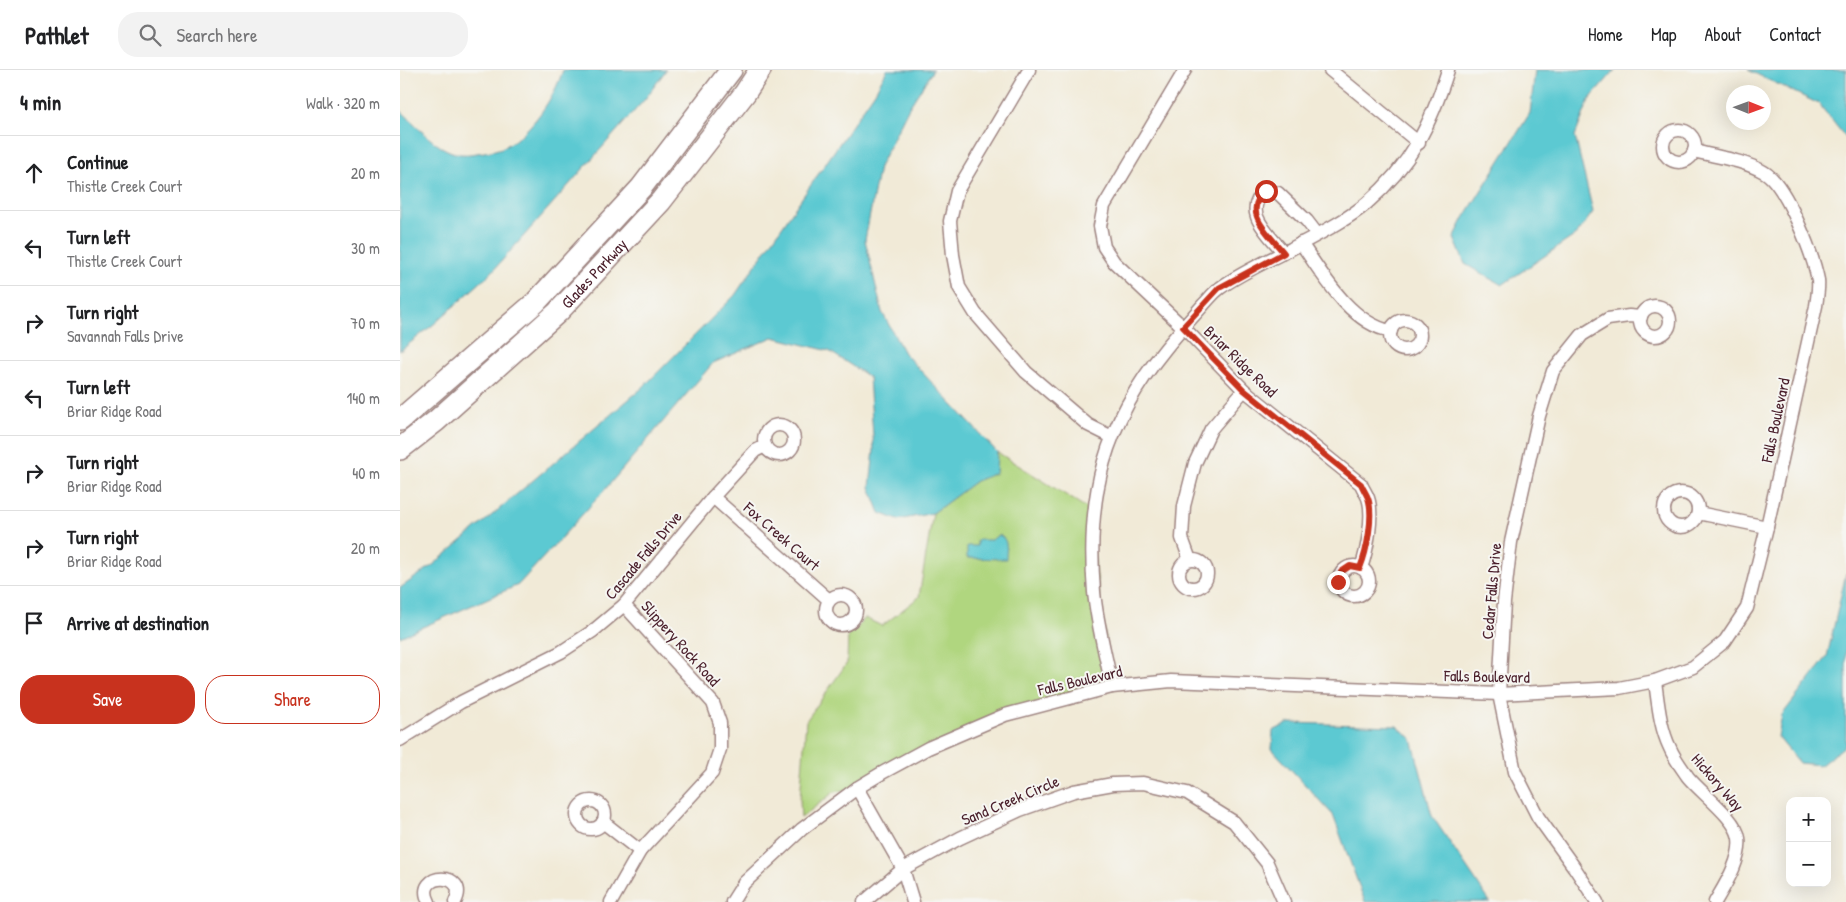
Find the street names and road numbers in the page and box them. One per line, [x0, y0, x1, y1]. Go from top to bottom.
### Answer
street label: Glades Parkway [556, 233, 632, 313]
street label: Briar Ridge Road [1199, 320, 1283, 402]
street label: Falls Boulevard [1755, 376, 1795, 465]
street label: Fox Creek Court [738, 496, 825, 576]
street label: Cascade Falls Drive [600, 506, 687, 604]
street label: Cedar Falls Drive [1476, 541, 1506, 640]
street label: Slippery Rock Road [637, 595, 725, 691]
street label: Falls Boulevard [1035, 660, 1124, 701]
street label: Falls Boulevard [1443, 664, 1530, 688]
street label: Hickory Way [1687, 748, 1749, 816]
street label: Sand Creek Circle [958, 769, 1063, 830]

